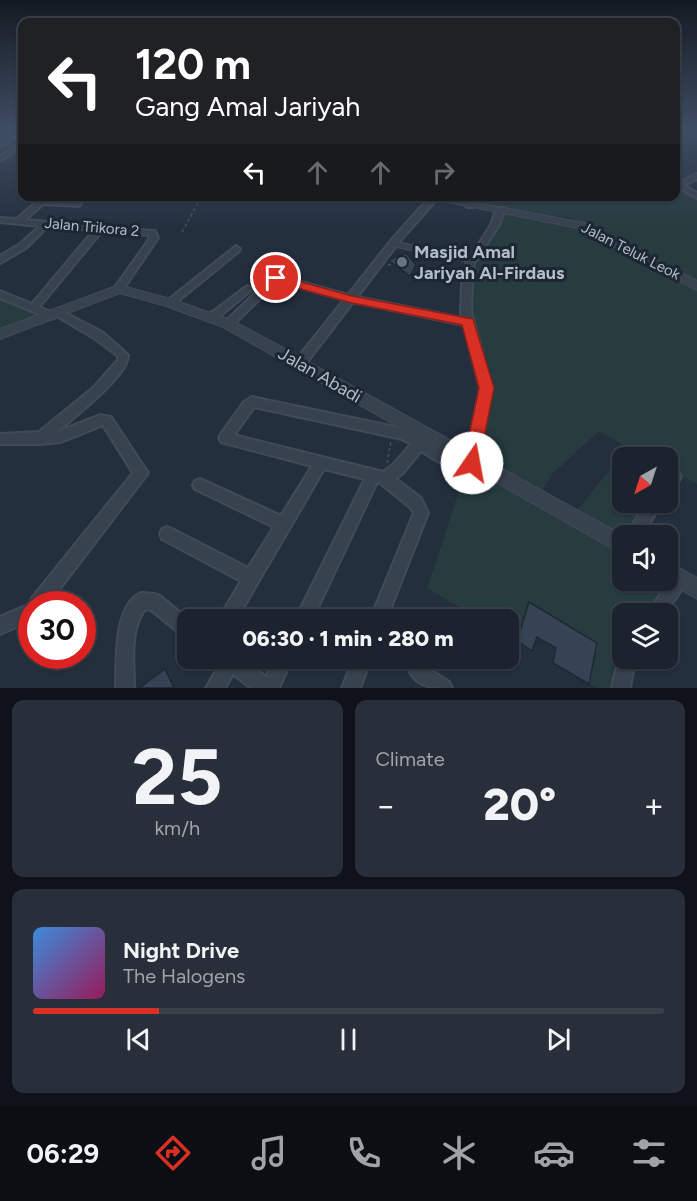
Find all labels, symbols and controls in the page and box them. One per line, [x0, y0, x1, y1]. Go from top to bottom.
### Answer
text: 120 m [135, 39, 251, 90]
icon: left [36, 42, 114, 120]
text: Gang Amal Jariyah [135, 90, 360, 123]
icon: left [238, 156, 271, 189]
icon: ahead [301, 156, 334, 189]
icon: ahead [364, 156, 397, 189]
icon: right [427, 156, 460, 189]
street label: Jalan Trikora 2 [44, 214, 140, 240]
street label: Jalan Teluk Leok [579, 218, 684, 284]
place label: Masjid Amal Jariyah Al-Firdaus [414, 241, 565, 284]
pin [250, 252, 301, 303]
marker: Masjid Amal Jariyah Al-Firdaus [395, 255, 409, 269]
icon: arrive [259, 261, 292, 294]
street label: Jalan Abadi [274, 342, 366, 408]
position arrow [440, 431, 504, 495]
north arrow [612, 447, 678, 513]
map controls [612, 447, 678, 669]
button: sound [612, 525, 678, 591]
speed limit sign: 30 [18, 591, 96, 669]
button: layers [612, 603, 678, 669]
text: 06:30 · 1 min · 280 m [242, 625, 454, 652]
text: 25 [132, 730, 222, 824]
text: Climate [376, 747, 445, 771]
text: 20° [483, 777, 556, 831]
text: − [376, 786, 396, 825]
text: + [643, 786, 664, 825]
text: km/h [154, 816, 200, 840]
text: Night Drive [123, 937, 239, 964]
text: The Halogens [123, 964, 245, 988]
icon: previous [122, 1023, 155, 1056]
icon: pause [332, 1023, 365, 1056]
icon: next [542, 1023, 575, 1056]
icon: directions [152, 1132, 194, 1174]
icon: music [248, 1132, 290, 1174]
icon: phone [343, 1132, 385, 1174]
icon: climate [438, 1132, 480, 1174]
icon: car [533, 1132, 575, 1174]
icon: filters [628, 1132, 670, 1174]
text: 06:29 [27, 1137, 99, 1170]

